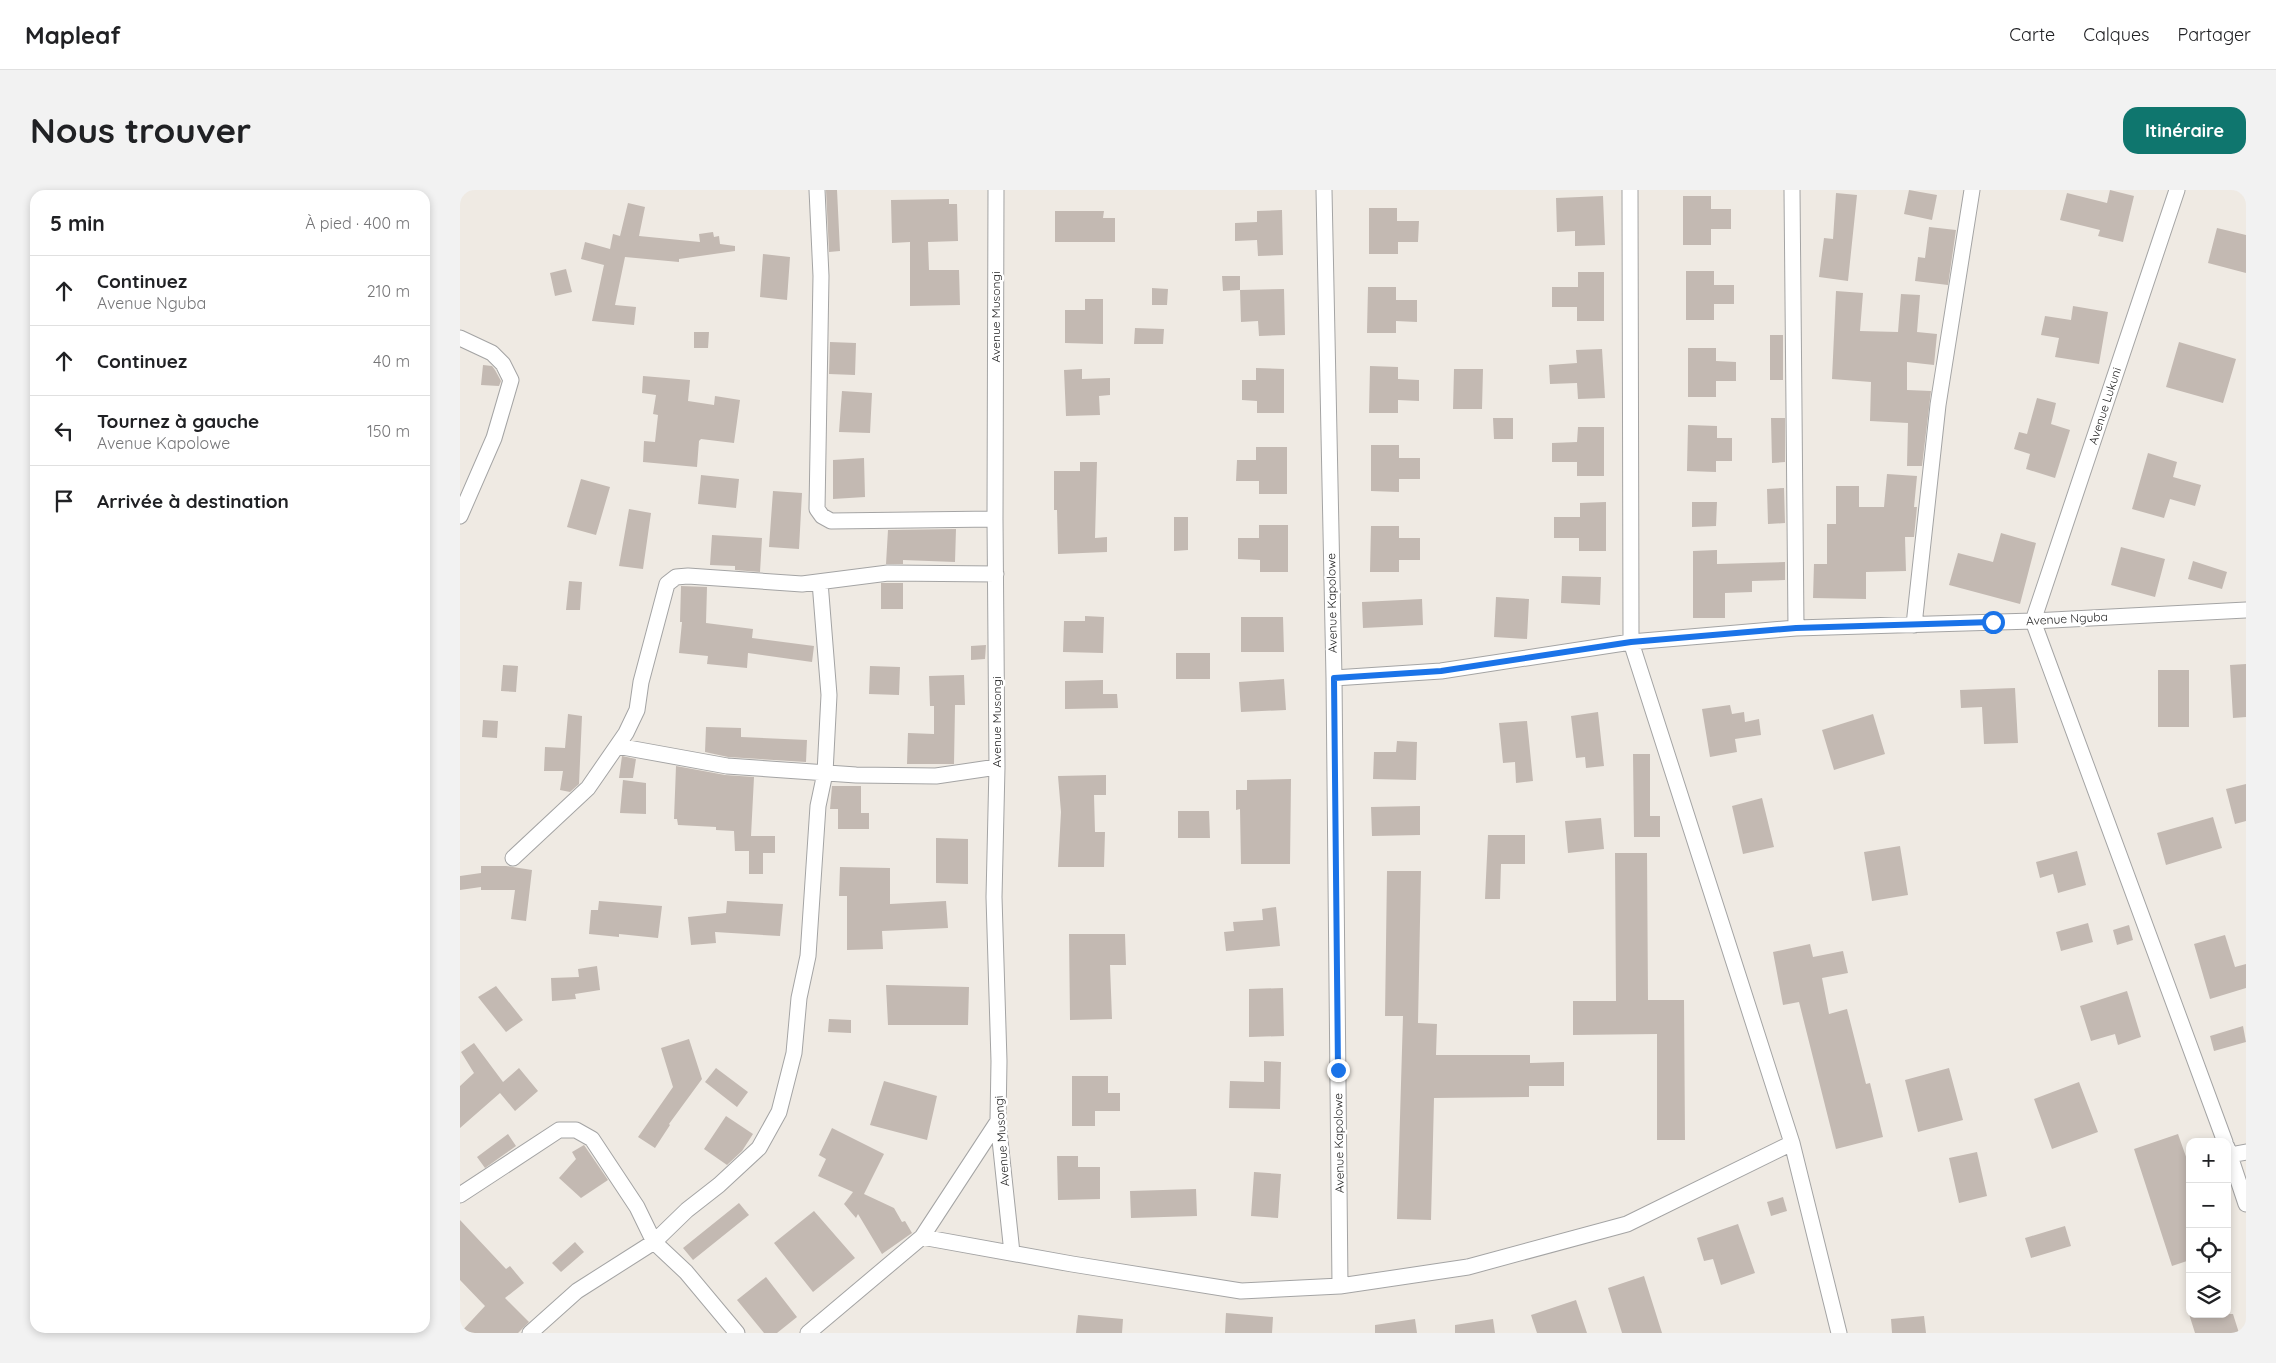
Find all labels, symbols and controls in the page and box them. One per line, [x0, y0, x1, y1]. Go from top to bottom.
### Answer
text: Mapleaf [25, 20, 121, 50]
text: Carte [2009, 23, 2055, 46]
text: Calques [2083, 23, 2150, 46]
text: Partager [2178, 23, 2251, 46]
button: Itinéraire [2123, 107, 2246, 154]
text: Nous trouver [30, 108, 251, 152]
text: 5 min [50, 210, 105, 236]
text: À pied · 400 m [305, 213, 410, 233]
text: Continuez [97, 269, 187, 293]
street label: Avenue Musongi [988, 272, 1003, 362]
icon: ahead [50, 277, 78, 305]
text: 210 m [367, 281, 410, 301]
text: Avenue Nguba [97, 293, 206, 313]
icon: ahead [50, 347, 78, 375]
text: Continuez [97, 349, 187, 373]
text: 40 m [373, 351, 410, 371]
street label: Avenue Lukuni [2085, 365, 2124, 446]
text: Tournez à gauche [97, 409, 259, 433]
icon: left [50, 417, 78, 445]
text: 150 m [367, 421, 410, 441]
text: Avenue Kapolowe [97, 433, 230, 453]
icon: arrive [50, 487, 78, 515]
text: Arrivée à destination [97, 489, 289, 513]
street label: Avenue Kapolowe [1323, 553, 1340, 653]
street label: Avenue Nguba [2026, 609, 2108, 628]
route start [1982, 611, 2005, 634]
street label: Avenue Musongi [989, 677, 1004, 767]
route end [1327, 1059, 1350, 1082]
street label: Avenue Kapolowe [1330, 1093, 1347, 1193]
street label: Avenue Musongi [991, 1095, 1012, 1187]
map controls [2186, 1138, 2231, 1318]
button: + [2186, 1138, 2231, 1183]
button: − [2186, 1183, 2231, 1228]
button: locate [2186, 1228, 2231, 1273]
button: layers [2186, 1273, 2231, 1318]

